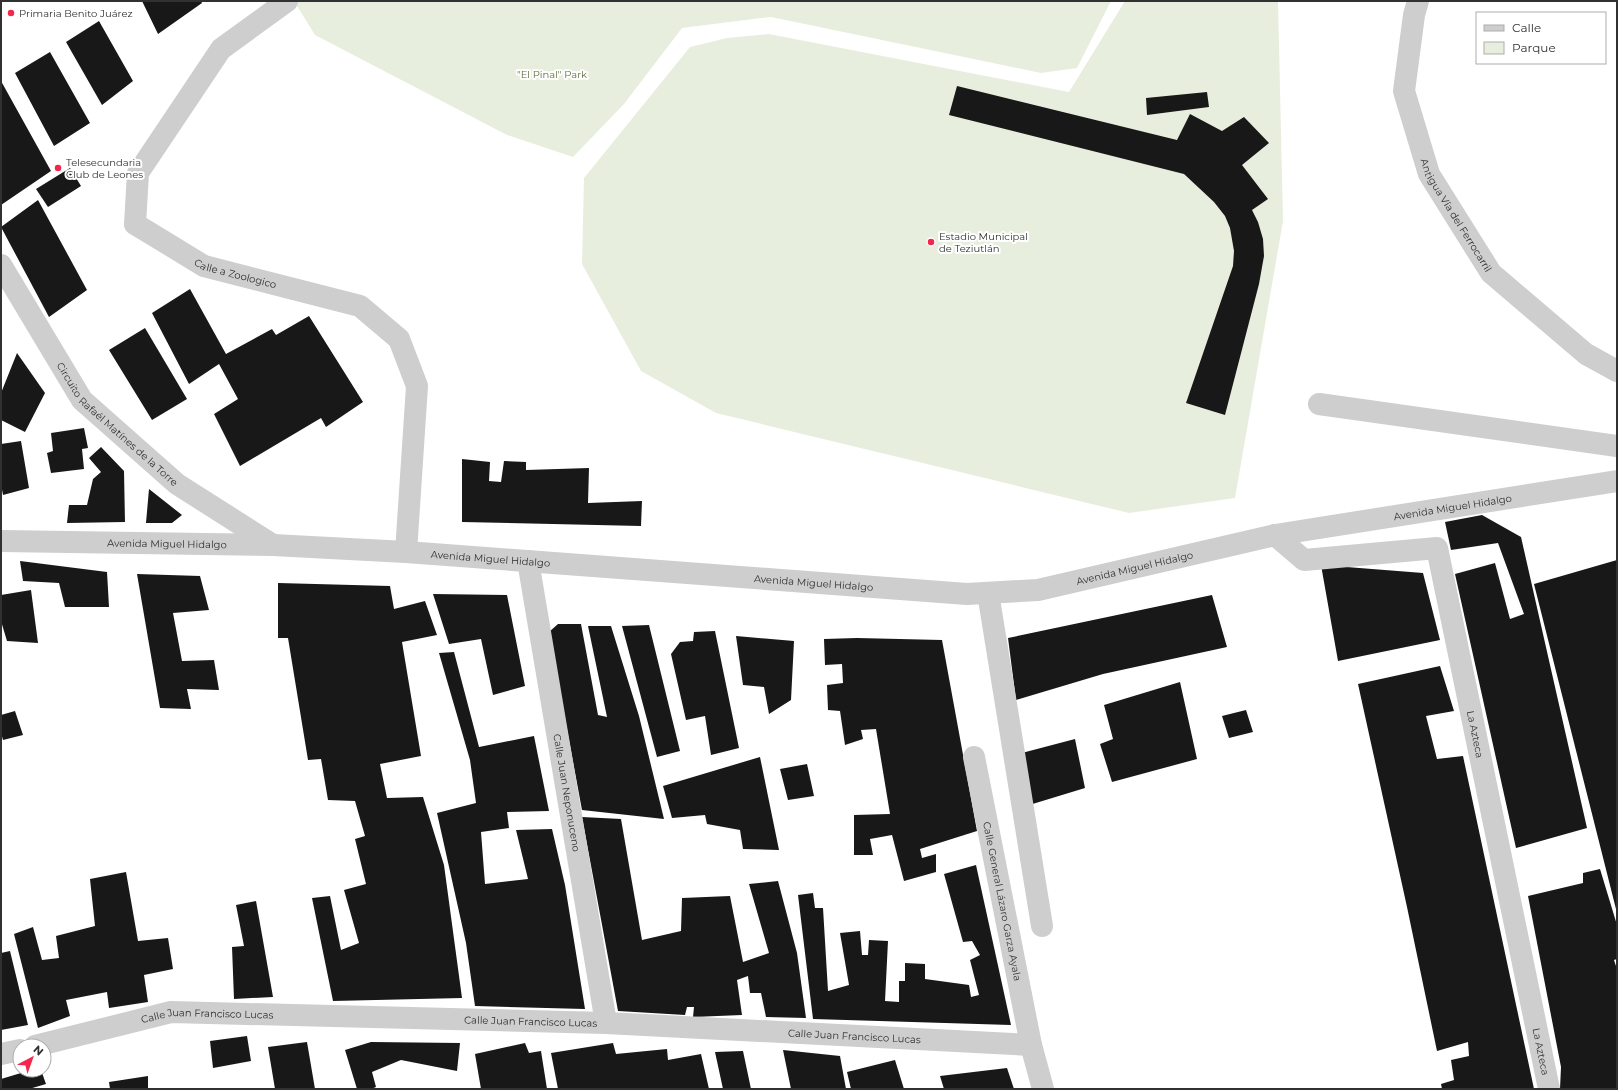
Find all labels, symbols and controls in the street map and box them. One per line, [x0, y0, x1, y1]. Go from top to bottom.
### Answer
place label: Primaria Benito Juárez [19, 7, 133, 20]
marker: Primaria Benito Juárez [6, 8, 16, 18]
legend [1476, 12, 1606, 64]
text: Calle [1512, 20, 1541, 35]
text: Parque [1512, 40, 1556, 55]
park label: "El Pinal" Park [517, 68, 587, 81]
place label: Telesecundaria Club de Leones [66, 156, 143, 181]
street label: Antigua Vía del Ferrocarril [1418, 157, 1495, 274]
marker: Telesecundaria Club de Leones [53, 163, 63, 173]
place label: Estadio Municipal de Teziutlán [939, 230, 1028, 255]
marker: Estadio Municipal de Teziutlán [926, 237, 936, 247]
street label: Calle a Zoologico [192, 256, 278, 291]
street label: Circuito Rafaél Matínes de la Torre [54, 360, 181, 489]
street label: Avenida Miguel Hidalgo [1393, 492, 1513, 523]
street label: Avenida Miguel Hidalgo [107, 537, 227, 551]
street label: Avenida Miguel Hidalgo [430, 548, 551, 570]
street label: Avenida Miguel Hidalgo [1075, 548, 1194, 588]
street label: Avenida Miguel Hidalgo [753, 572, 874, 594]
street label: La Azteca [1464, 709, 1486, 759]
street label: Calle Juan Neponuceno [550, 733, 583, 853]
street label: Calle General Lázaro Garza Ayala [980, 821, 1024, 982]
street label: Calle Juan Francisco Lucas [140, 1006, 274, 1026]
street label: Calle Juan Francisco Lucas [464, 1013, 598, 1030]
street label: Calle Juan Francisco Lucas [787, 1026, 921, 1046]
street label: La Azteca [1529, 1027, 1552, 1077]
north arrow [12, 1038, 52, 1078]
text: N [31, 1042, 47, 1059]

